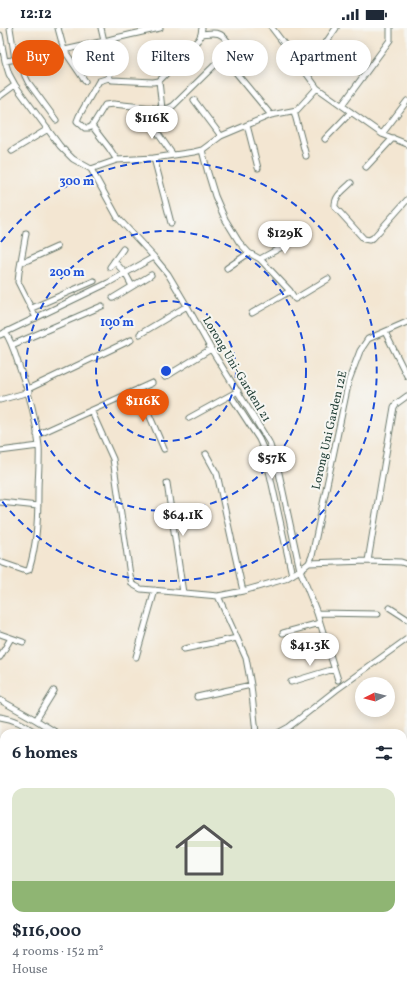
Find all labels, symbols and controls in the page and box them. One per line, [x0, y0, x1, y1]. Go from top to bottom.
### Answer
text: 12:12 [20, 4, 52, 25]
chip: Buy [12, 40, 64, 76]
chip: Rent [72, 40, 129, 76]
chip: Filters [137, 40, 204, 76]
chip: New [212, 40, 268, 76]
chip: Apartment [276, 40, 371, 76]
pin: $116K [124, 106, 180, 140]
text: $116K [135, 110, 169, 128]
text: 300 m [60, 174, 95, 190]
pin: $129K [257, 221, 313, 255]
text: $129K [267, 225, 303, 243]
text: 200 m [49, 265, 85, 281]
street label: Lorong Uni-Gardenl 21 [198, 314, 274, 425]
text: 100 m [100, 315, 134, 331]
centre of rings [159, 364, 173, 378]
street label: Lorong Uni Garden 12E [309, 369, 351, 491]
pin: $116K [115, 389, 171, 423]
text: $116K [126, 393, 160, 411]
pin: $57K [248, 446, 296, 480]
text: $57K [257, 450, 287, 468]
pin: $64.1K [150, 503, 216, 537]
text: $64.1K [163, 507, 203, 525]
pin: $41.3K [277, 633, 343, 667]
text: $41.3K [290, 637, 330, 655]
north arrow [355, 677, 395, 717]
map controls [355, 677, 395, 717]
text: 6 homes [12, 742, 78, 765]
icon: filters [373, 742, 395, 764]
icon: home [168, 814, 240, 886]
text: $116,000 [12, 920, 81, 943]
text: 4 rooms · 152 m² [12, 943, 104, 961]
text: House [12, 961, 48, 979]

